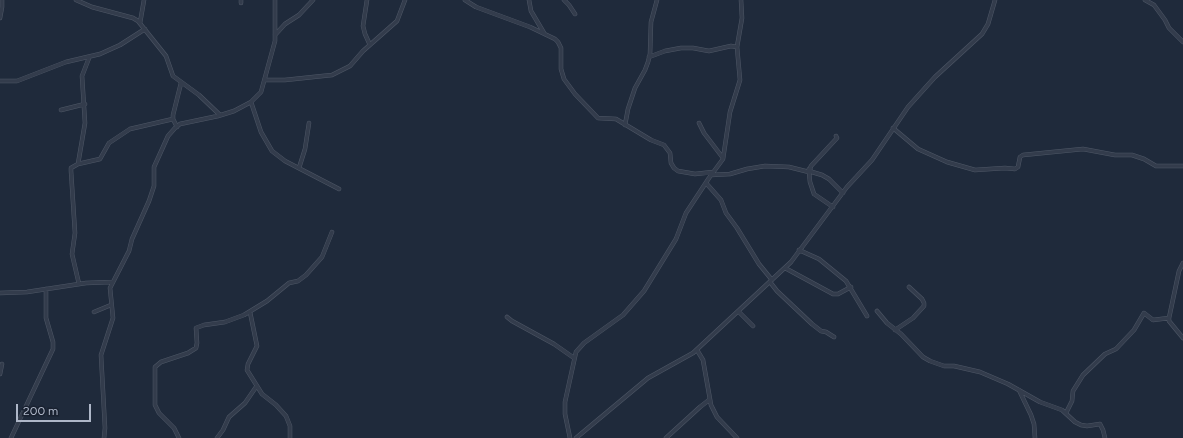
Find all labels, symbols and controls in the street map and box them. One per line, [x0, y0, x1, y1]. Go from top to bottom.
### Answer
scale bar [18, 396, 93, 422]
text: 200 m [23, 404, 58, 418]

